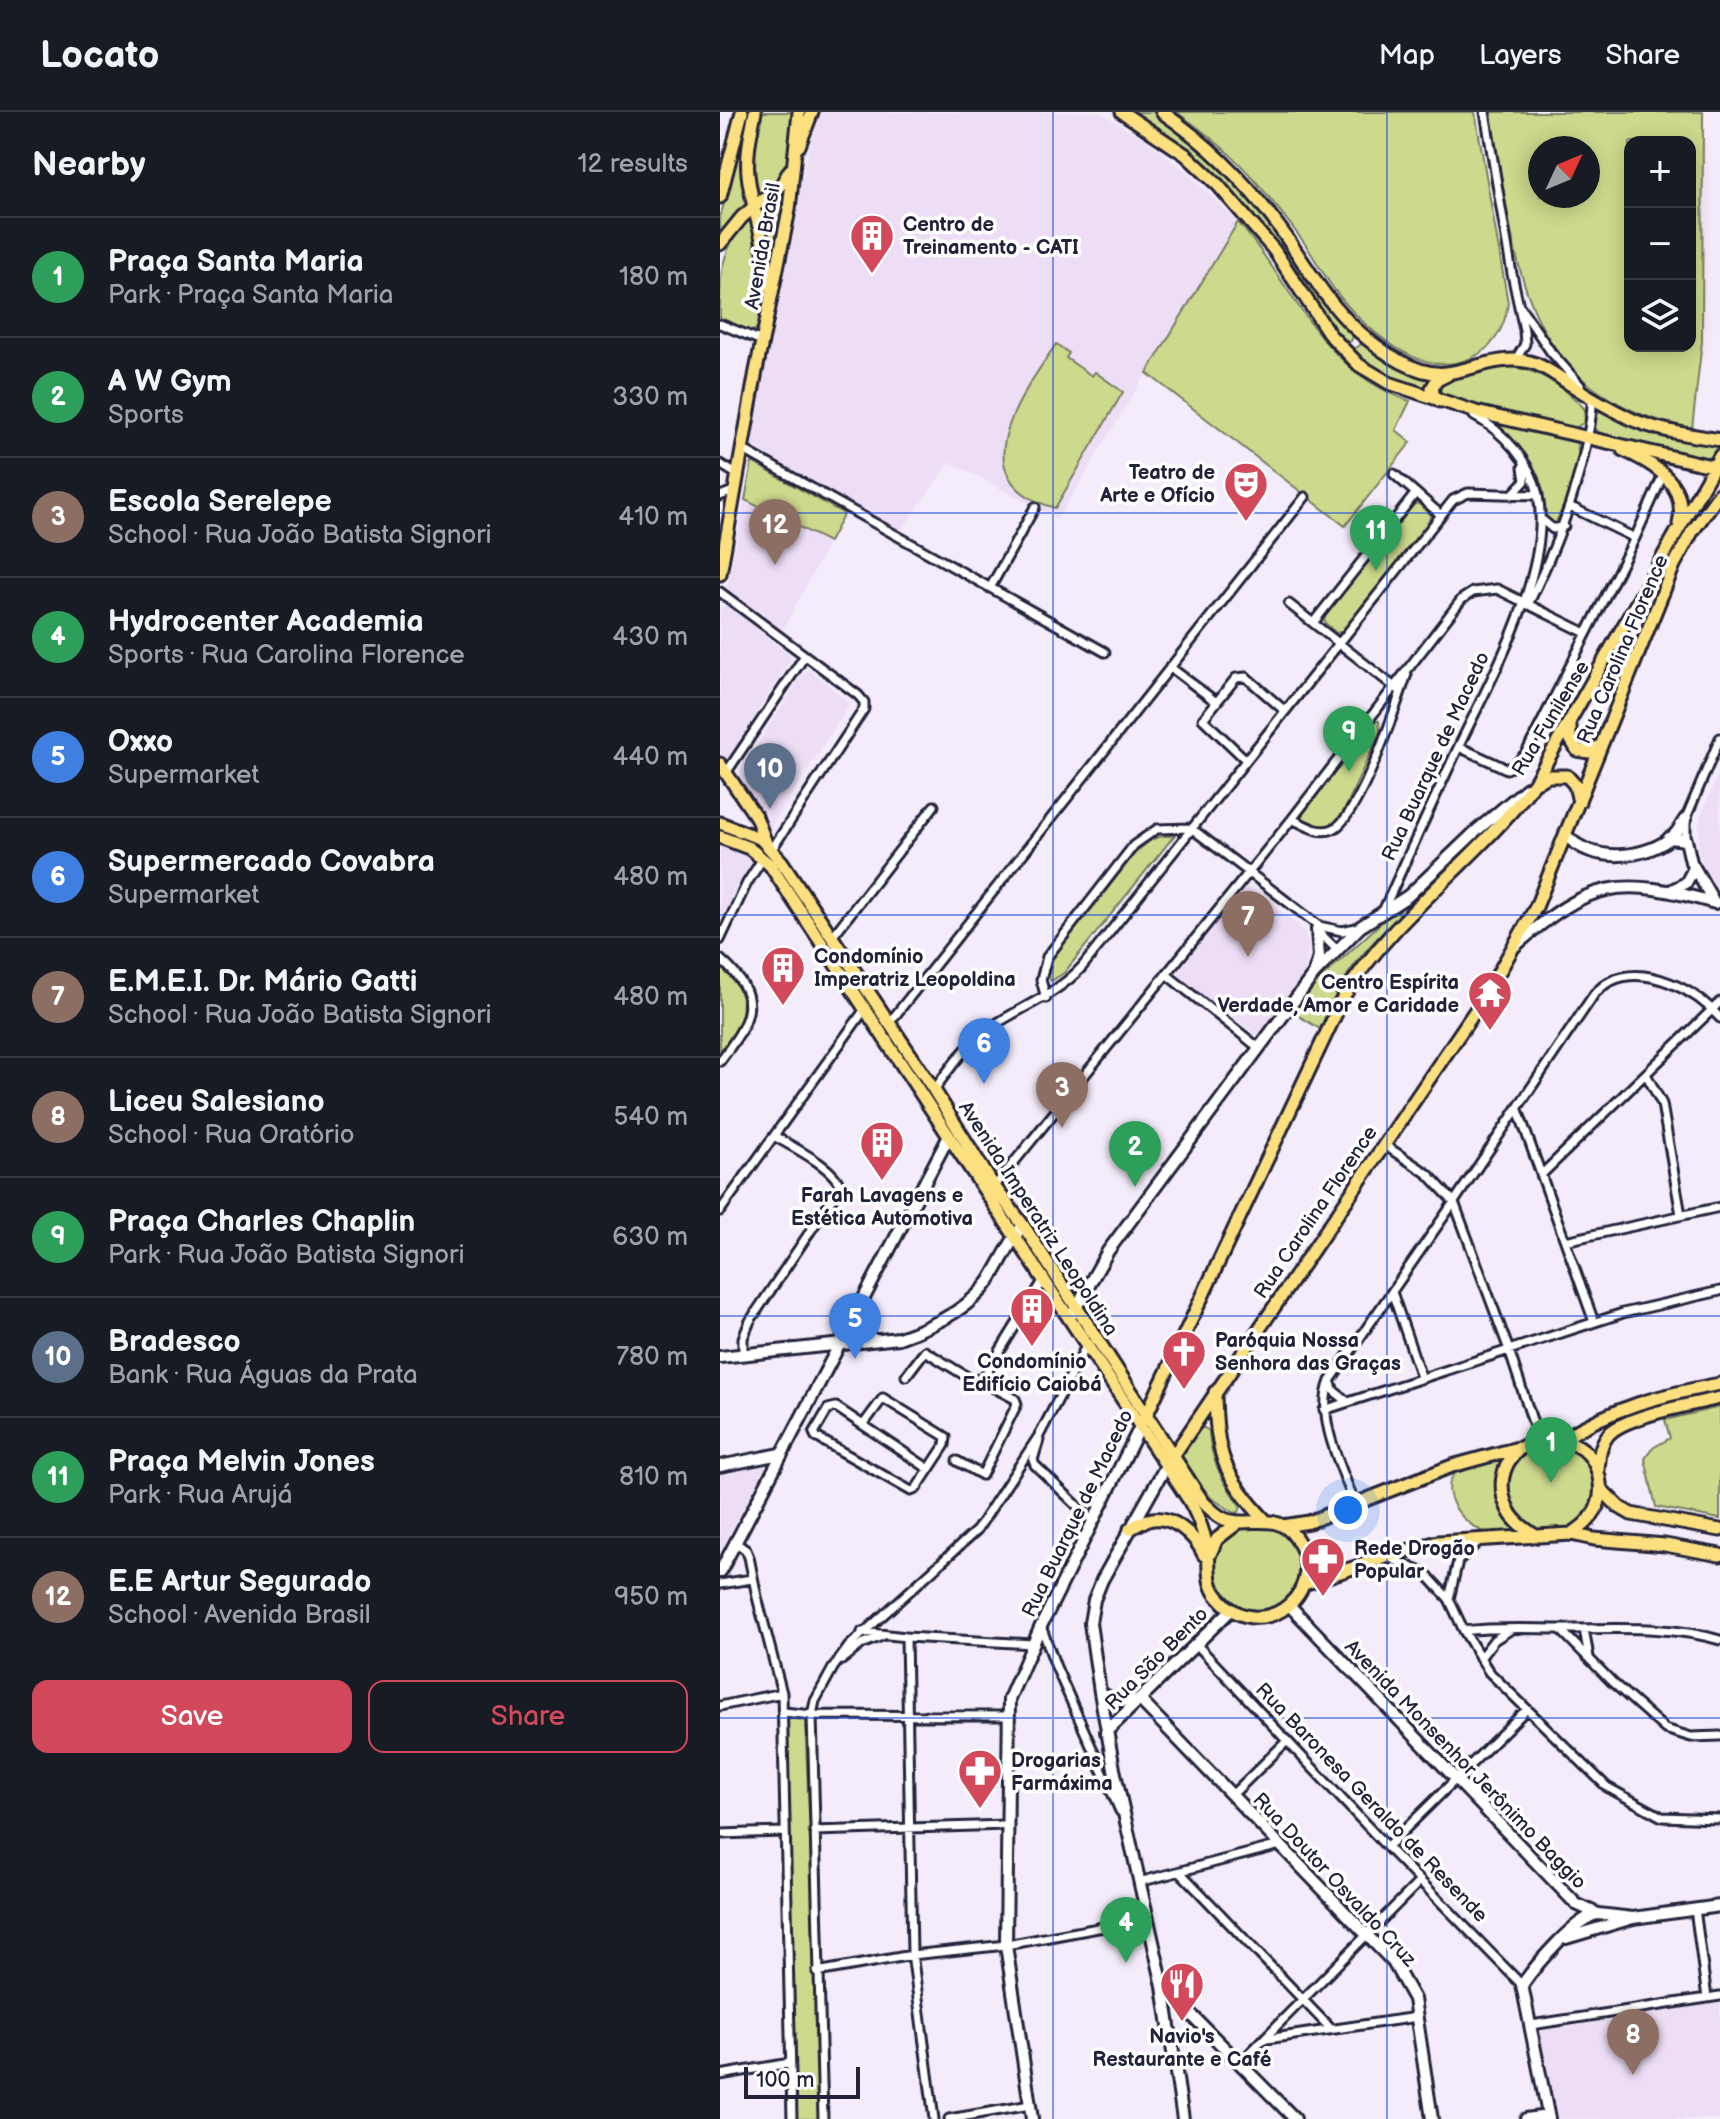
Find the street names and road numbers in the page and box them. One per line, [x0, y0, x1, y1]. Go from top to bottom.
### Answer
street label: Avenida Brasil [740, 181, 786, 311]
street label: Rua Carolina Florence [1572, 551, 1674, 748]
street label: Rua Buarque de Macedo [1377, 648, 1495, 865]
street label: Rua Funilense [1507, 656, 1595, 780]
street label: Avenida Imperatriz Leopoldina [953, 1097, 1123, 1340]
street label: Rua Carolina Florence [1249, 1122, 1383, 1303]
street label: Rua Buarque de Macedo [1017, 1406, 1139, 1621]
street label: Rua São Bento [1100, 1602, 1213, 1715]
street label: Avenida Monsenhor Jerônimo Baggio [1339, 1635, 1591, 1894]
street label: Rua Baronesa Geraldo de Resende [1250, 1678, 1492, 1928]
street label: Rua Doutor Osvaldo Cruz [1247, 1788, 1421, 1972]

